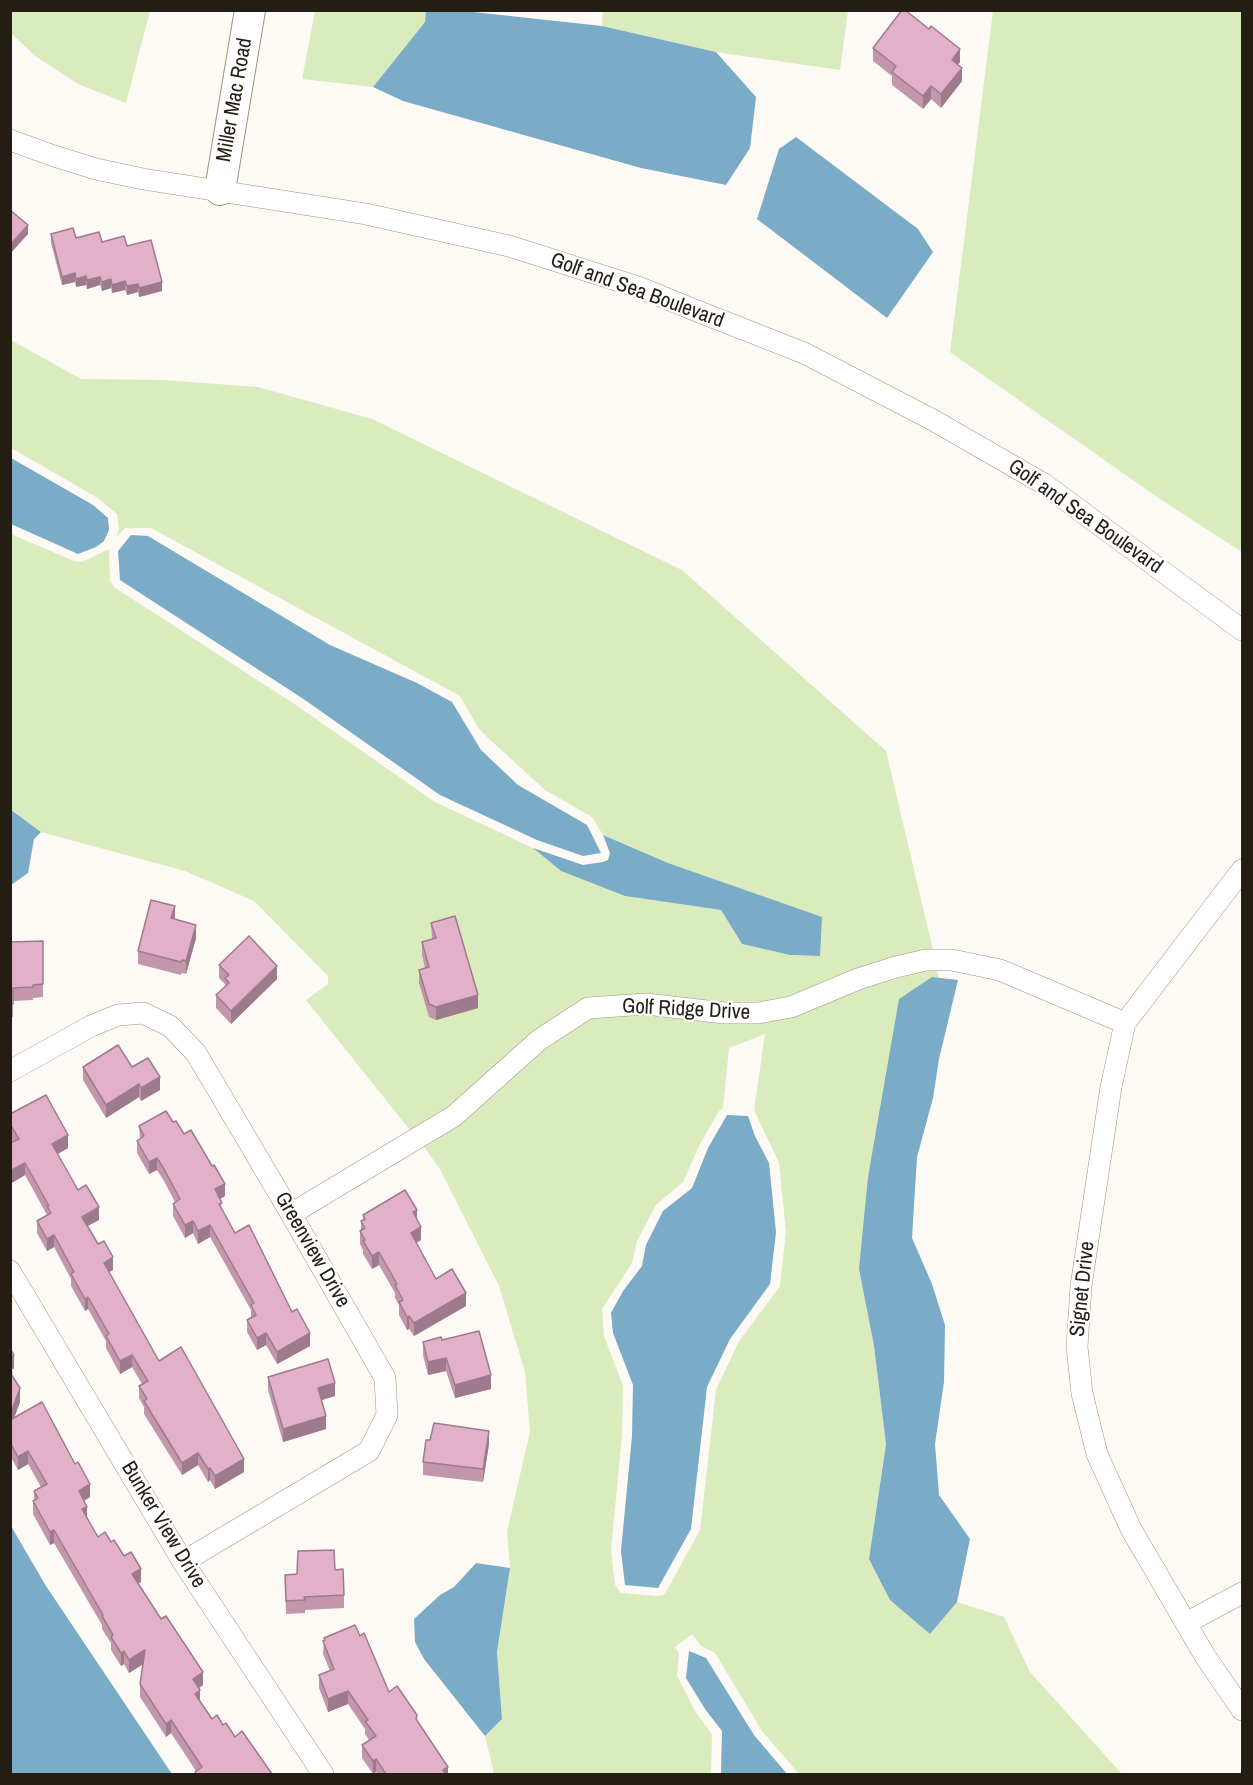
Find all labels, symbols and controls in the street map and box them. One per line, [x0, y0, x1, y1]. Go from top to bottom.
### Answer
street label: Miller Mac Road [212, 36, 258, 164]
street label: Golf and Sea Boulevard [547, 248, 727, 334]
street label: Golf and Sea Boulevard [1003, 454, 1167, 580]
street label: Golf Ridge Drive [621, 994, 751, 1026]
street label: Greenview Drive [269, 1188, 355, 1312]
street label: Signet Drive [1065, 1240, 1101, 1338]
street label: Bunker View Drive [115, 1457, 211, 1593]

